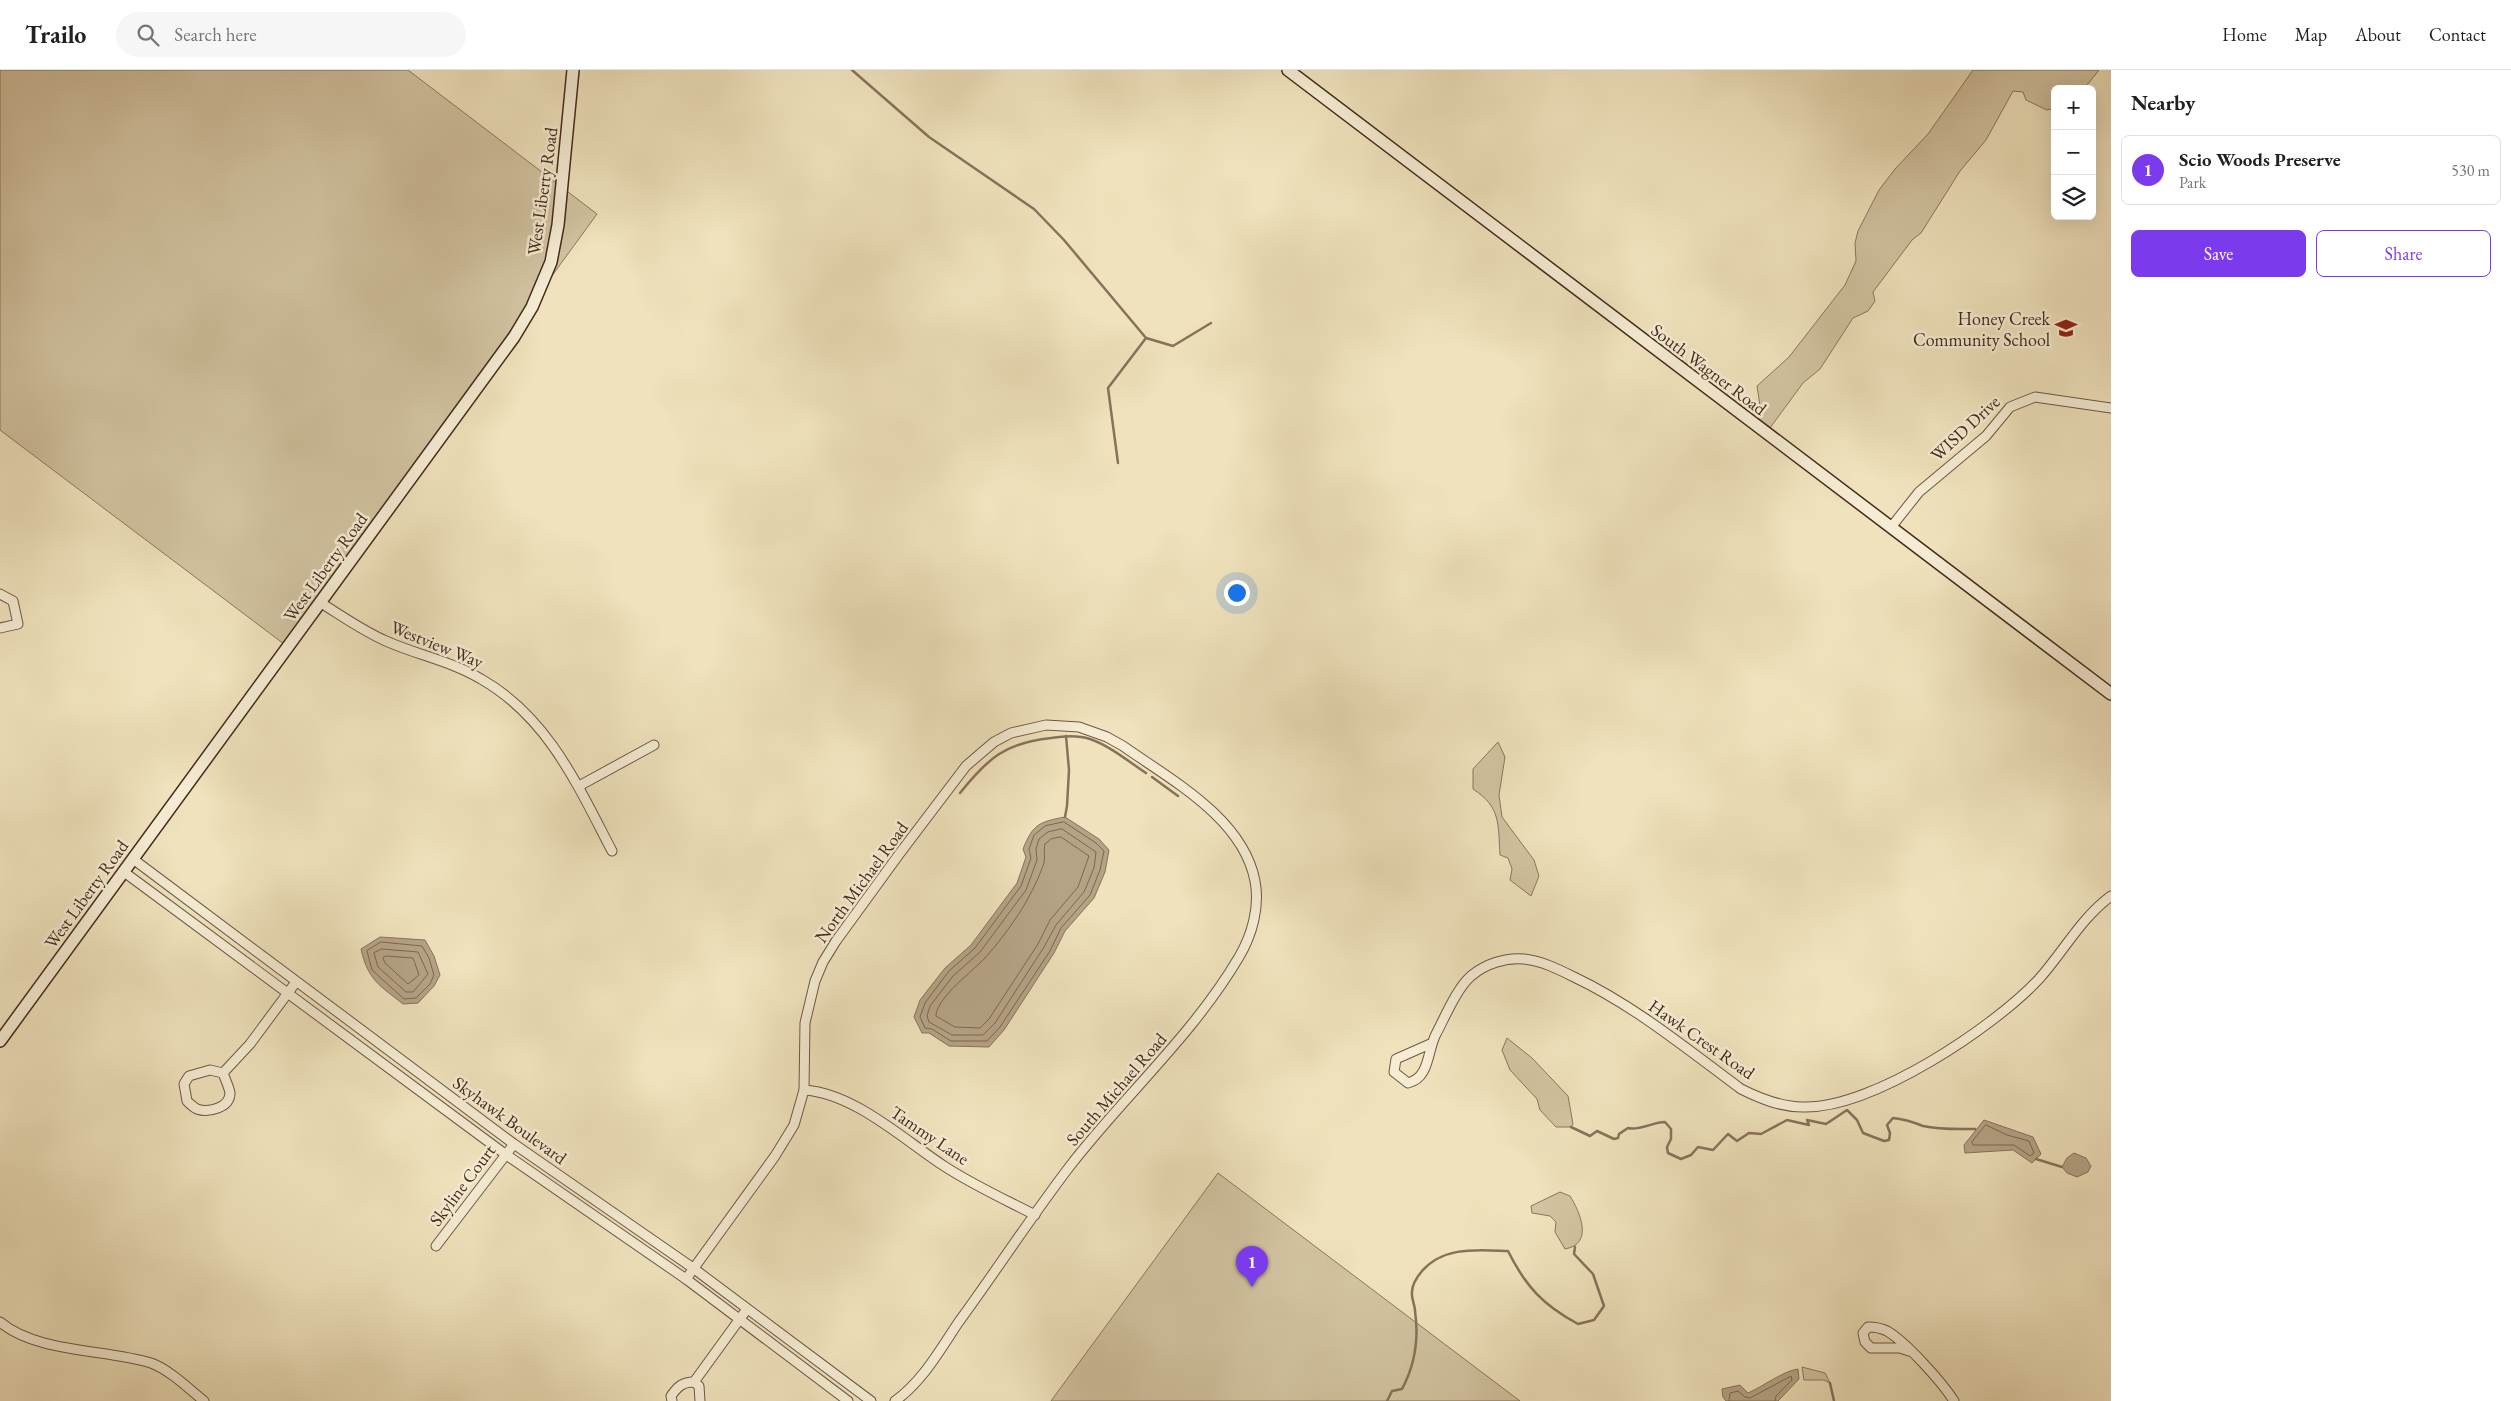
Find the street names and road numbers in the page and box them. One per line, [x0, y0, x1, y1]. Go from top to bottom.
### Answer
street label: West Liberty Road [522, 125, 562, 256]
street label: South Wagner Road [1647, 318, 1772, 420]
street label: WISD Drive [1925, 390, 2005, 466]
street label: West Liberty Road [278, 507, 373, 626]
street label: Westview Way [387, 615, 487, 673]
street label: North Michael Road [809, 816, 913, 947]
street label: West Liberty Road [39, 834, 134, 953]
street label: Hawk Crest Road [1644, 994, 1760, 1085]
street label: South Michael Road [1061, 1027, 1172, 1150]
street label: Skyhawk Boulevard [448, 1071, 572, 1170]
street label: Tammy Lane [886, 1100, 974, 1170]
street label: Skyline Court [424, 1139, 500, 1230]

